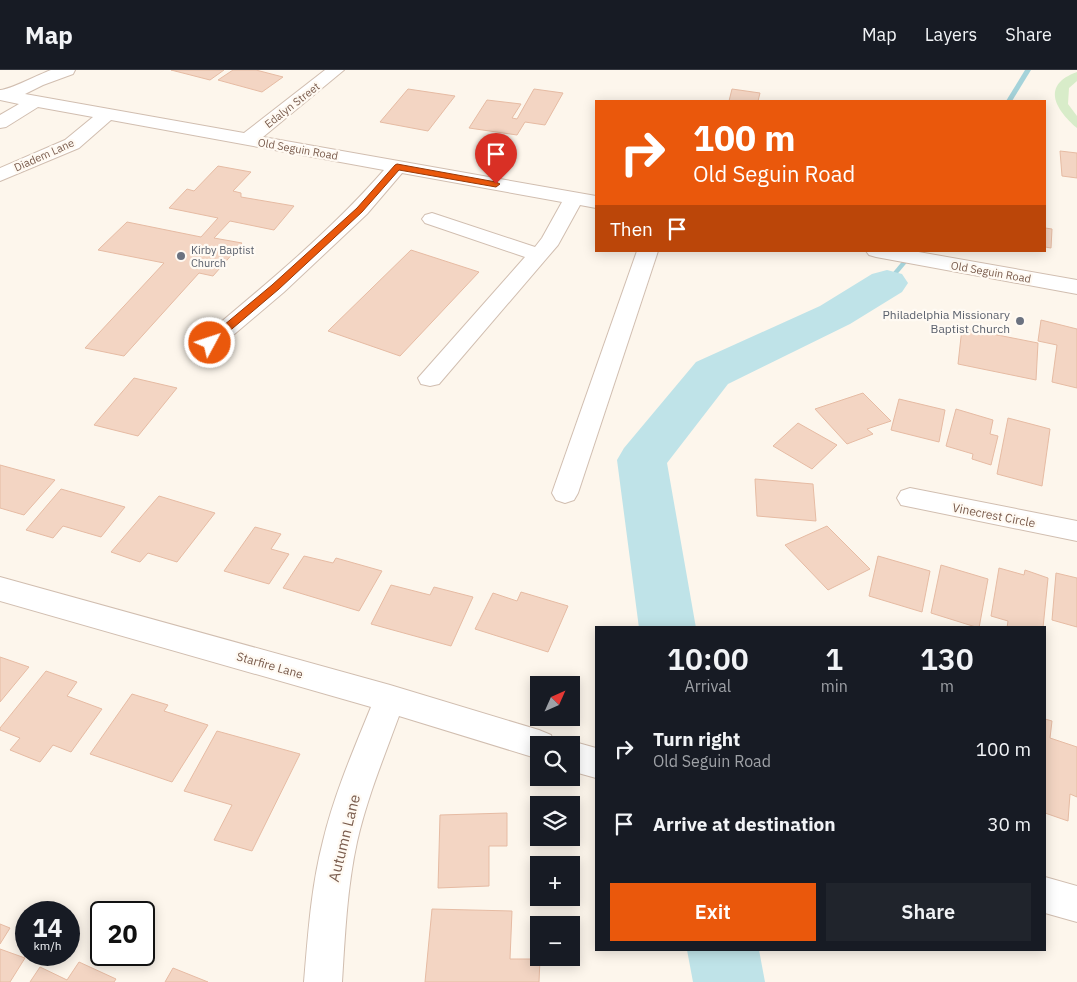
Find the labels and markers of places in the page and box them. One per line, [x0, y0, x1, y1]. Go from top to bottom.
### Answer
pin [475, 133, 517, 184]
place label: Kirby Baptist Church [191, 243, 254, 270]
marker: Kirby Baptist Church [175, 250, 187, 262]
place label: Philadelphia Missionary Baptist Church [883, 307, 1010, 336]
marker: Philadelphia Missionary Baptist Church [1014, 315, 1026, 327]

